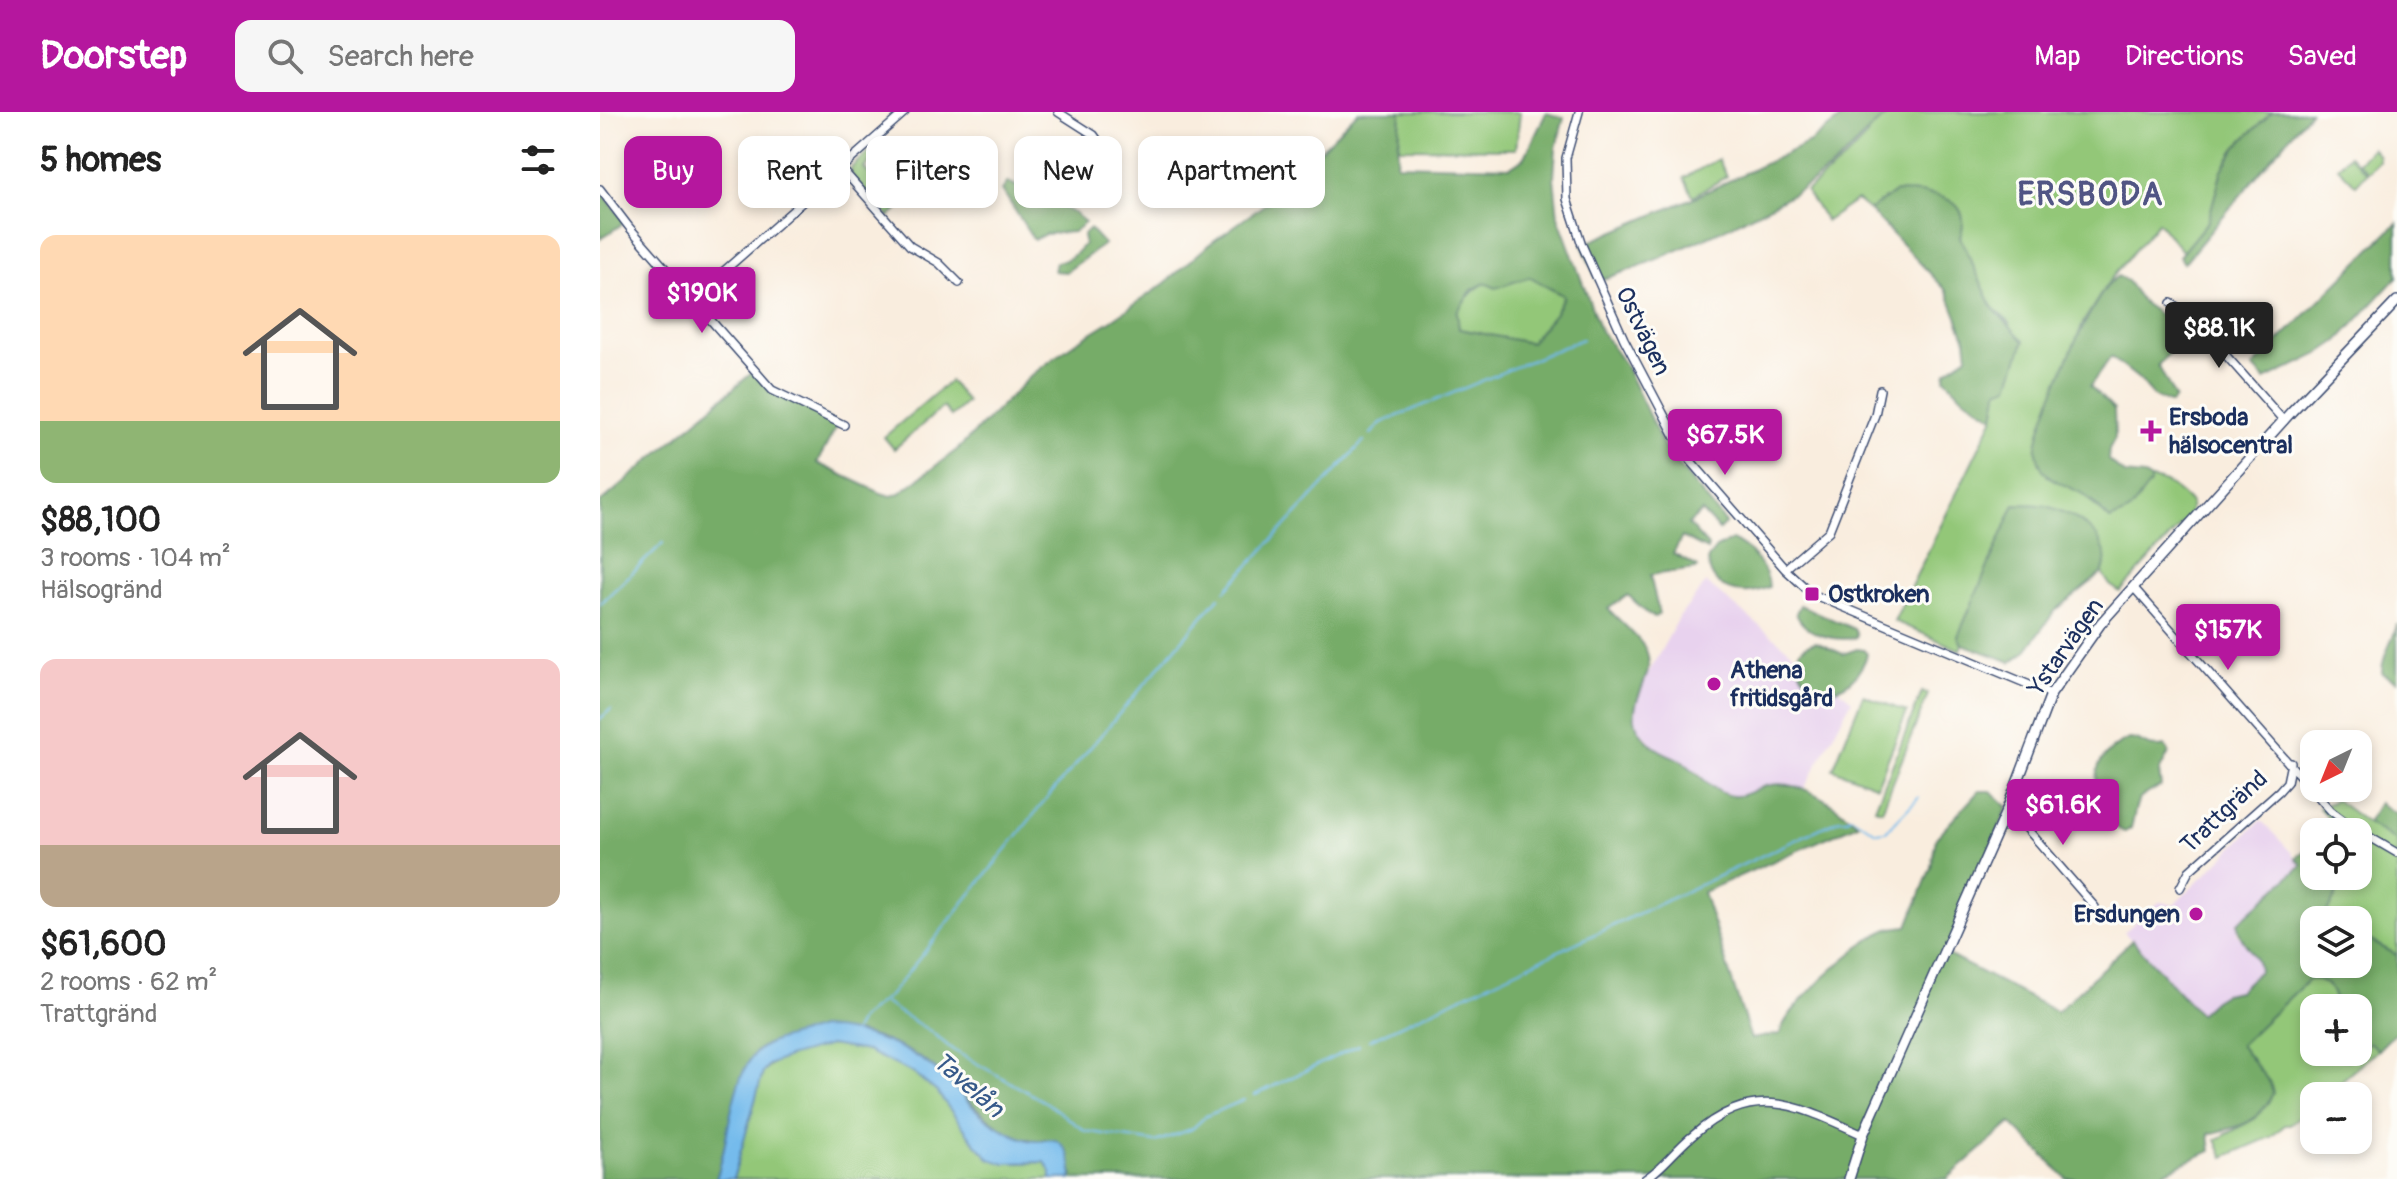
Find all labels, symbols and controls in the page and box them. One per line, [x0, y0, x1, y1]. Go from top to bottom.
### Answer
search box [235, 20, 795, 92]
text: Doorstep [40, 32, 187, 80]
icon: search [263, 34, 307, 78]
text: Search here [327, 38, 474, 75]
text: Map [2034, 39, 2081, 74]
text: Directions [2125, 39, 2244, 74]
text: Saved [2288, 39, 2357, 74]
chip: Buy [624, 136, 722, 208]
chip: Rent [738, 136, 850, 208]
chip: Filters [866, 136, 998, 208]
chip: New [1014, 136, 1122, 208]
chip: Apartment [1138, 136, 1325, 208]
icon: filters [516, 138, 560, 182]
text: 5 homes [40, 139, 161, 182]
district label: ERSBODA [2017, 175, 2165, 215]
pin: $190K [646, 267, 758, 335]
text: $190K [666, 277, 738, 309]
street label: Ostvägen [1609, 282, 1677, 380]
icon: home [228, 287, 372, 431]
pin: $88.1K [2154, 302, 2284, 370]
text: $88.1K [2183, 312, 2255, 344]
place label: Ersboda hälsocentral [2169, 403, 2293, 460]
pin: $67.5K [1660, 409, 1790, 477]
text: $67.5K [1686, 419, 1764, 451]
marker: Ersboda hälsocentral [2140, 420, 2162, 442]
text: $88,100 [40, 499, 161, 542]
text: 3 rooms · 104 m² [40, 542, 231, 574]
text: Hälsogränd [40, 574, 163, 606]
place label: Ostkroken [1828, 580, 1930, 609]
marker: Ostkroken [1803, 585, 1821, 603]
street label: Ystarvägen [2021, 593, 2110, 702]
pin: $157K [2172, 604, 2284, 672]
text: $157K [2194, 614, 2262, 646]
place label: Athena fritidsgård [1730, 656, 1833, 713]
marker: Athena fritidsgård [1705, 675, 1723, 693]
icon: home [228, 711, 372, 855]
north arrow [2300, 730, 2372, 802]
map controls [2300, 730, 2372, 1154]
street label: Trattgränd [2174, 764, 2274, 860]
pin: $61.6K [1998, 779, 2128, 847]
text: $61.6K [2025, 789, 2101, 821]
button: locate [2300, 818, 2372, 890]
place label: Ersdungen [2074, 900, 2180, 929]
marker: Ersdungen [2187, 905, 2205, 923]
button: layers [2300, 906, 2372, 978]
text: $61,600 [40, 923, 166, 966]
text: 2 rooms · 62 m² [40, 966, 217, 998]
button: + [2300, 994, 2372, 1066]
text: Trattgränd [40, 998, 157, 1030]
water label: Tavelån [926, 1045, 1011, 1125]
button: − [2300, 1082, 2372, 1154]

